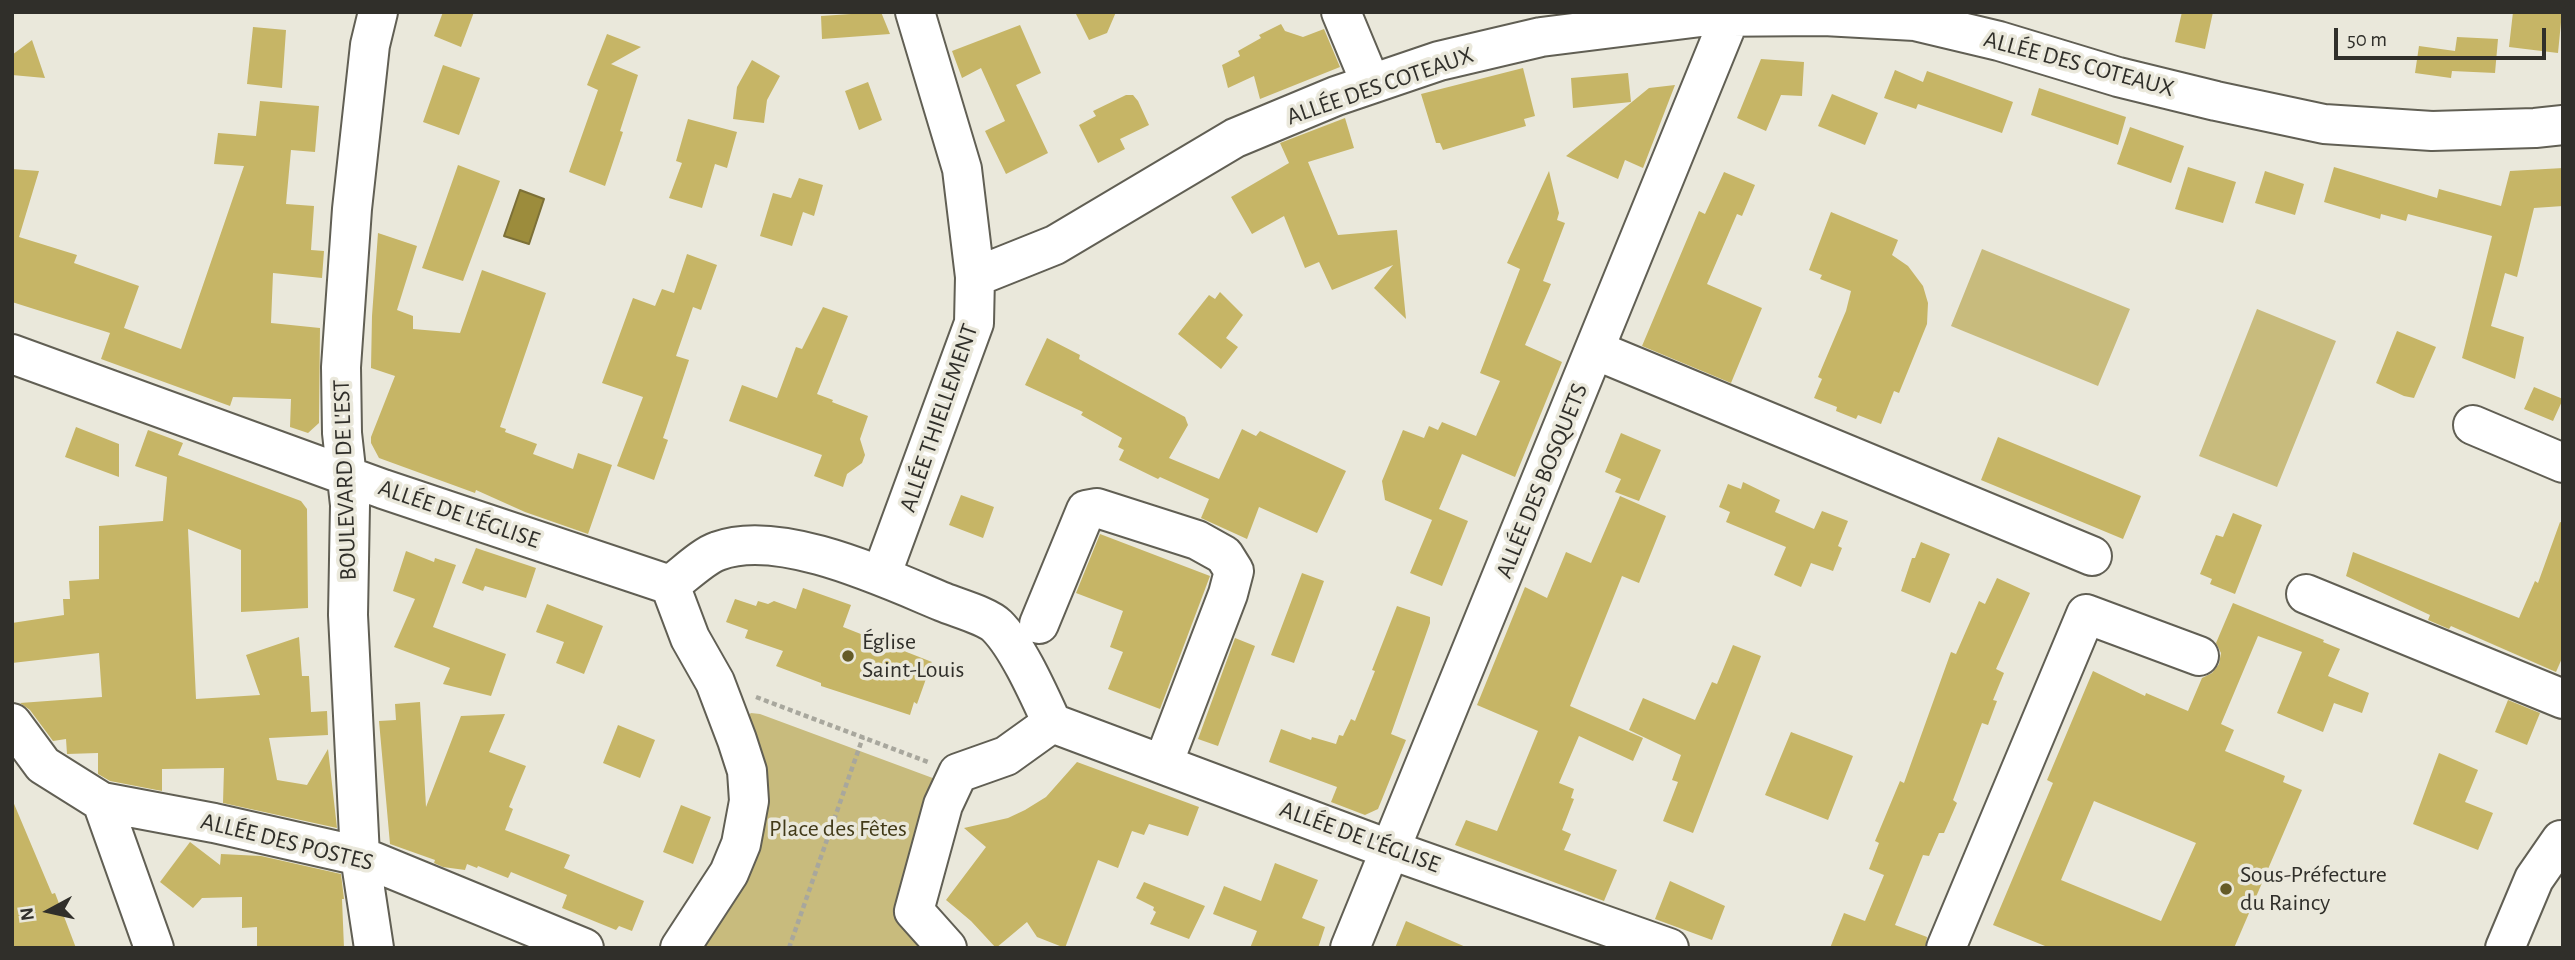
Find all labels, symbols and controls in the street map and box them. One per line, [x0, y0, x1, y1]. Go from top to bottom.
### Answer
scale bar [2337, 14, 2549, 58]
street label: ALLÉE DES COTEAUX [1981, 25, 2177, 103]
text: 50 m [2347, 29, 2387, 50]
street label: ALLÉE DES COTEAUX [1283, 40, 1477, 132]
street label: ALLÉE THIELLEMENT [893, 320, 985, 516]
street label: BOULEVARD DE L'EST [327, 379, 363, 581]
street label: ALLÉE DES BOSQUETS [1490, 379, 1594, 583]
street label: ALLÉE DE L'ÉGLISE [375, 473, 543, 555]
place label: Église Saint-Louis [862, 628, 964, 684]
marker: Église Saint-Louis [840, 648, 856, 664]
street label: ALLÉE DE L'ÉGLISE [1276, 795, 1444, 879]
street label: ALLÉE DES POSTES [198, 807, 376, 877]
park label: Place des Fêtes [769, 815, 907, 843]
place label: Sous-Préfecture du Raincy [2240, 861, 2387, 917]
north arrow [14, 876, 84, 946]
marker: Sous-Préfecture du Raincy [2218, 881, 2234, 897]
text: N [17, 906, 38, 922]

